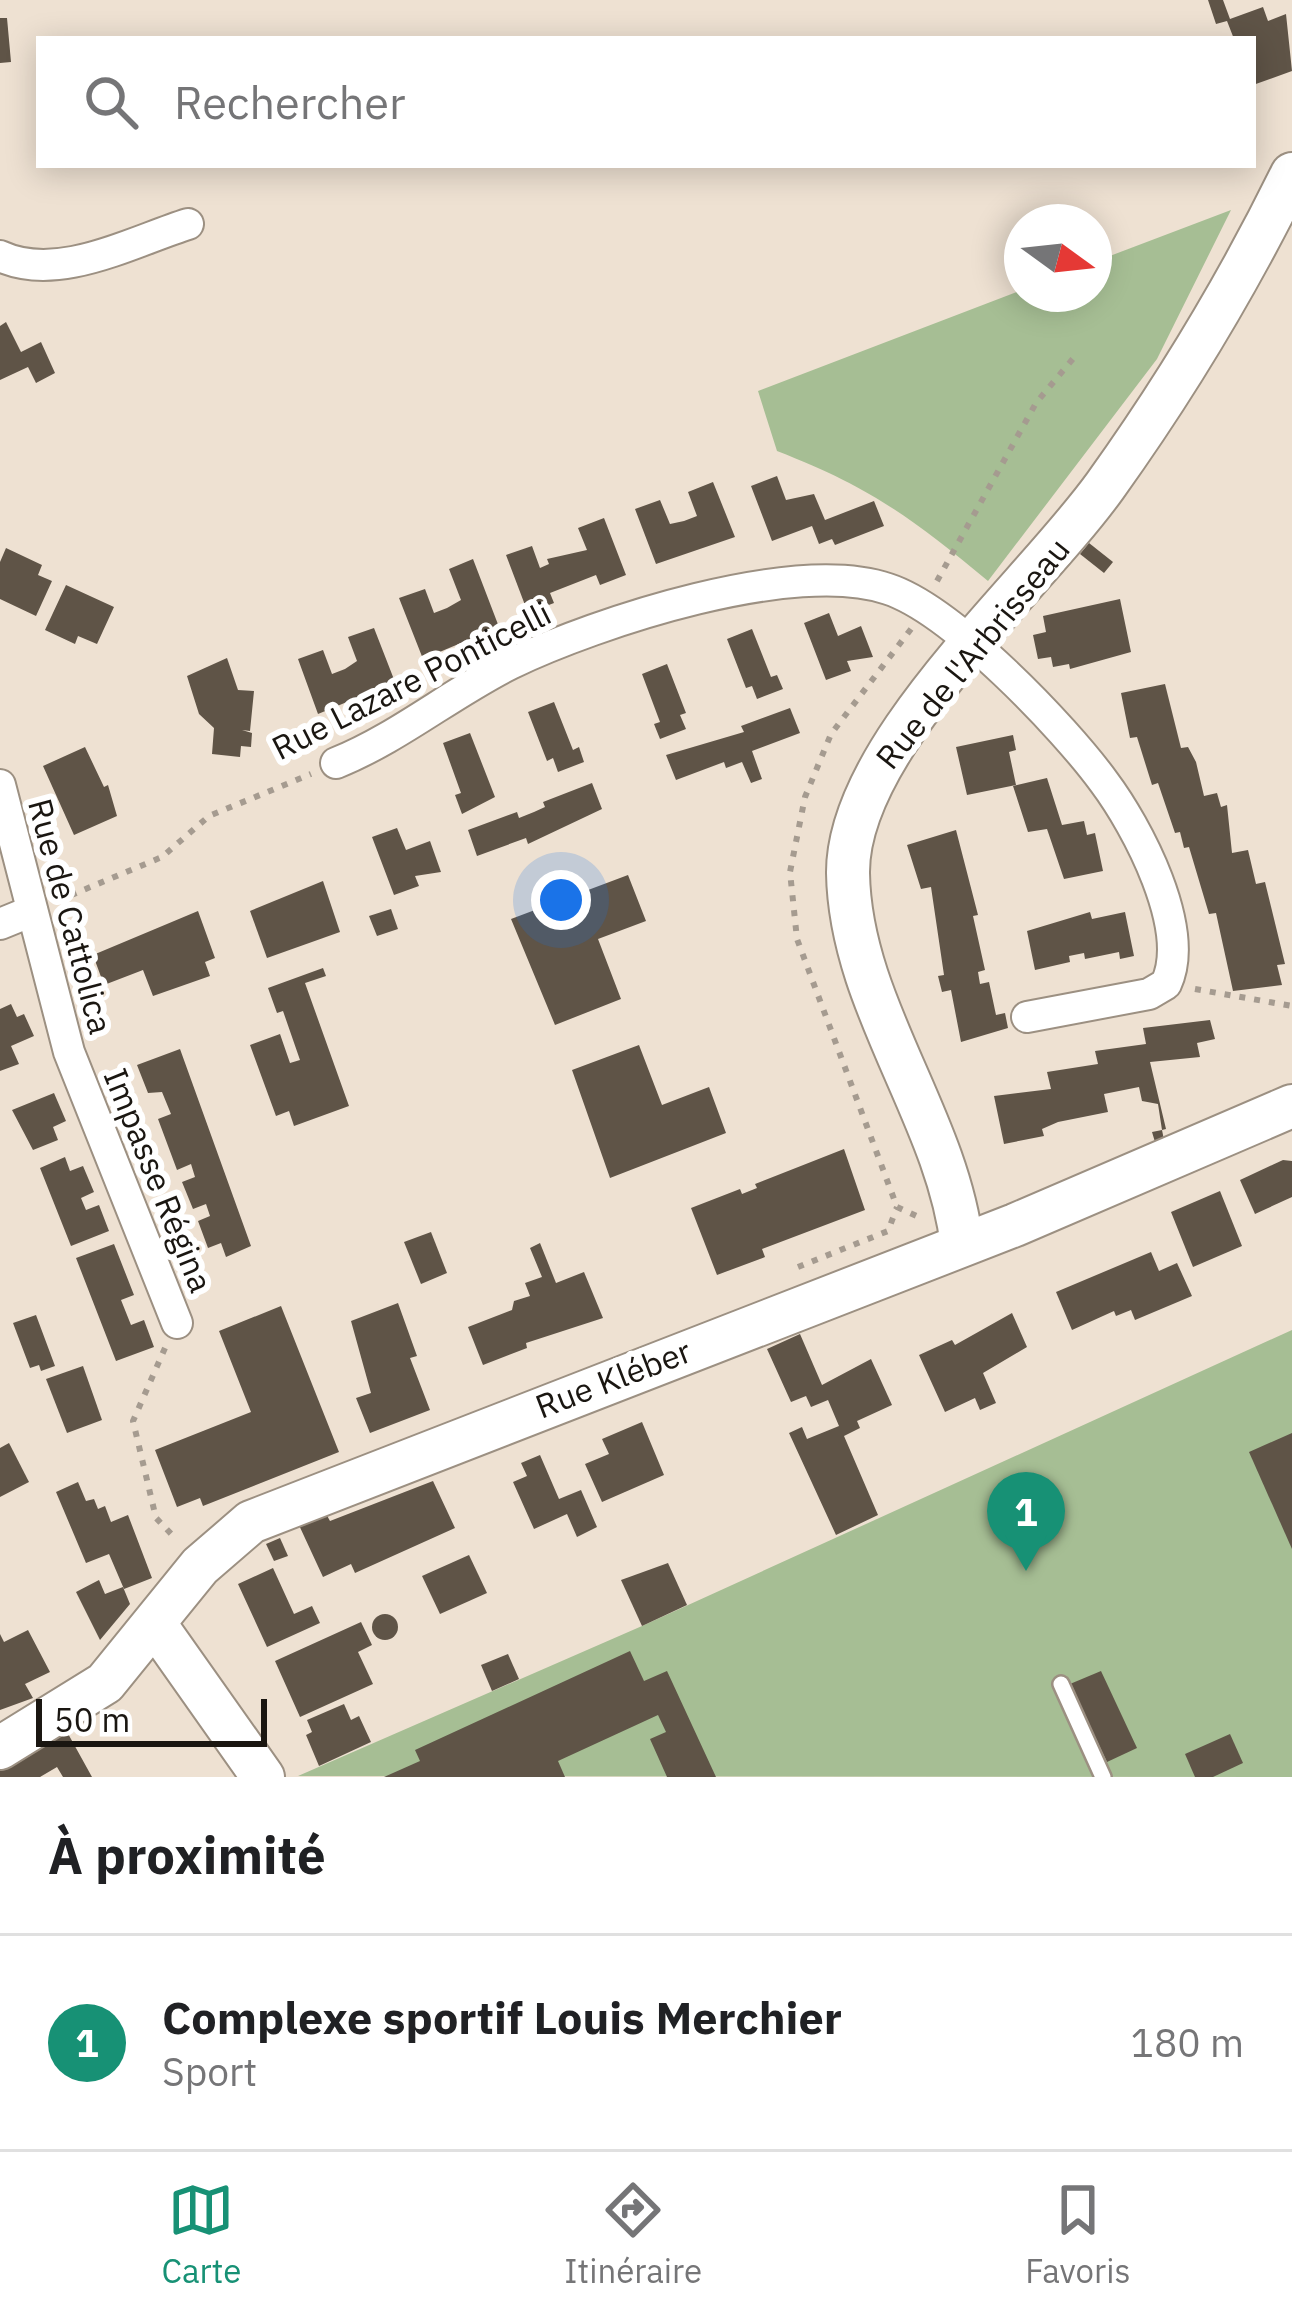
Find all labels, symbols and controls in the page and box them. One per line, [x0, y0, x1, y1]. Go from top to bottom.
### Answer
search box [36, 36, 1256, 168]
icon: search [78, 69, 144, 135]
text: Rechercher [174, 73, 405, 131]
north arrow [1004, 204, 1112, 312]
street label: Rue de l'Arbrisseau [866, 529, 1078, 777]
street label: Rue Lazare Ponticelli [264, 591, 558, 769]
street label: Rue de Cattolica [19, 794, 123, 1038]
your location [531, 870, 591, 930]
street label: Impasse Régina [95, 1062, 223, 1298]
street label: Rue Kléber [529, 1329, 697, 1427]
pin: 1 [987, 1472, 1065, 1571]
scale bar [36, 1693, 267, 1746]
text: 50 m [54, 1698, 130, 1741]
text: À proximité [48, 1822, 326, 1888]
text: Complexe sportif Louis Merchier [162, 1988, 842, 2046]
text: 1 [75, 2017, 99, 2068]
text: 180 m [1131, 2017, 1244, 2068]
text: Sport [162, 2046, 257, 2097]
tab: Carte [161, 2177, 241, 2292]
tab: Itinéraire [564, 2177, 702, 2292]
tab: Favoris [1025, 2177, 1131, 2292]

